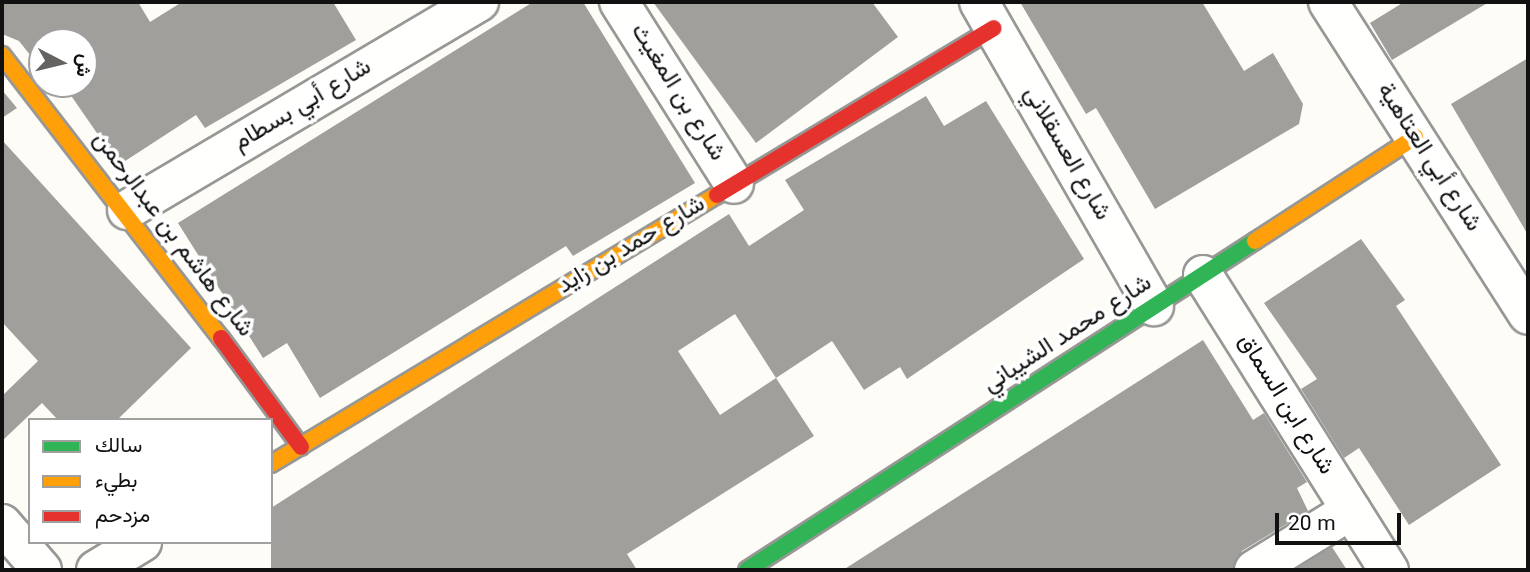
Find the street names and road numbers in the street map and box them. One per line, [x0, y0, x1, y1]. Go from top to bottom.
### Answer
street label: شارع بن المغيث [623, 19, 731, 167]
street label: شارع أبي بسطام [229, 54, 377, 158]
street label: شارع أبي العتاهية [1369, 78, 1487, 238]
street label: شارع العسقلاني [1016, 82, 1116, 226]
street label: شارع هاشم بن عبدالرحمن [85, 127, 259, 343]
street label: شارع حمد بن زايد [553, 191, 711, 301]
street label: شارع محمد الشيباني [978, 270, 1158, 400]
street label: شارع ابن السماق [1230, 329, 1340, 481]

